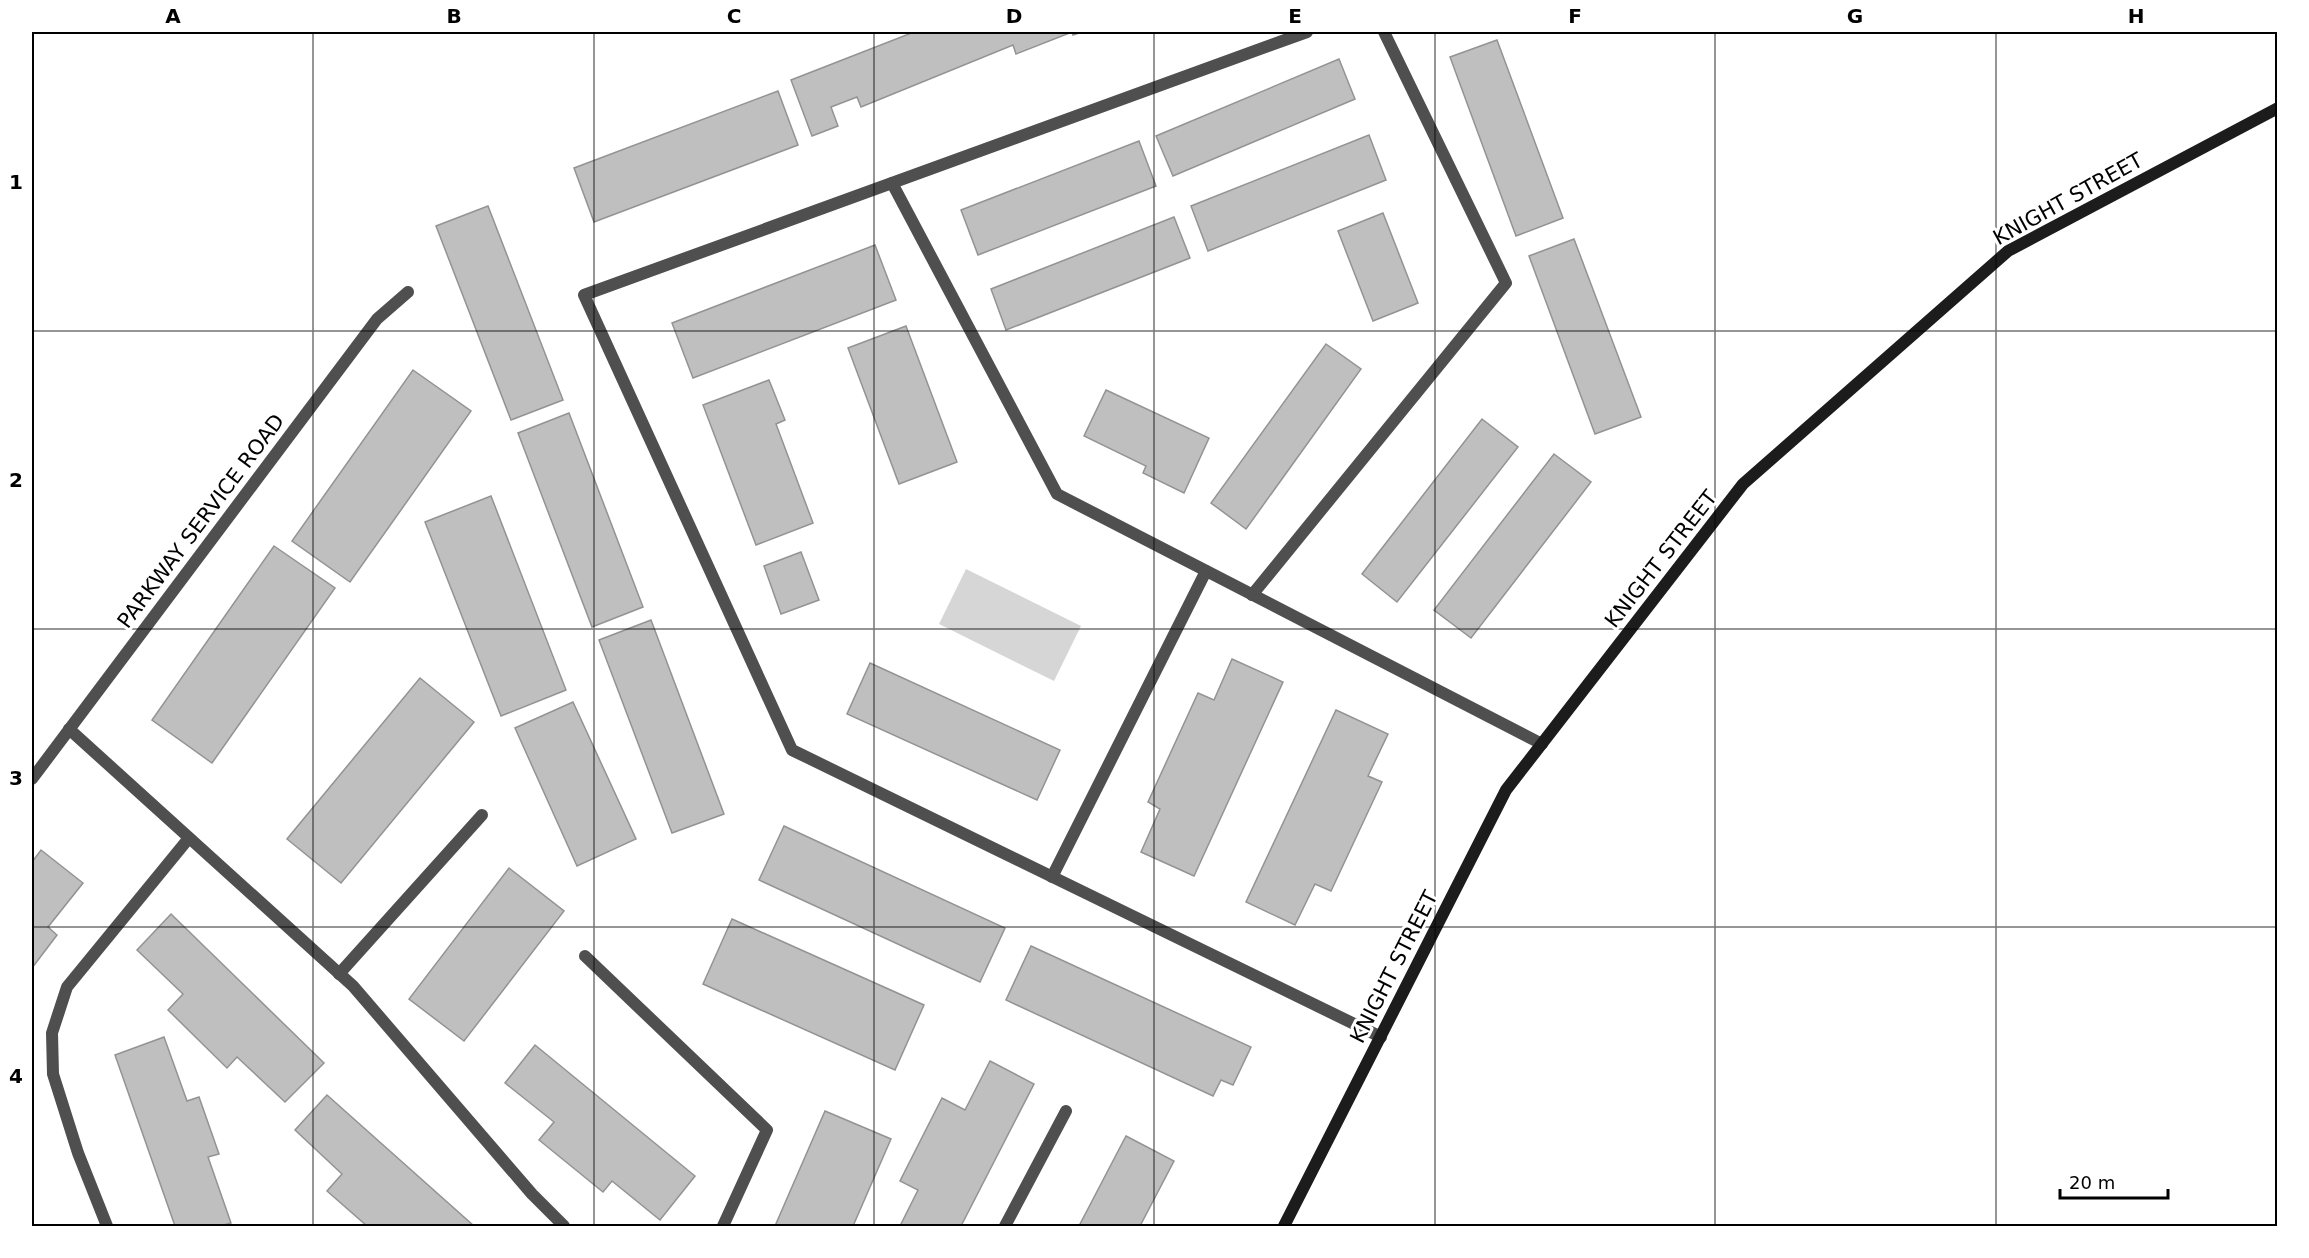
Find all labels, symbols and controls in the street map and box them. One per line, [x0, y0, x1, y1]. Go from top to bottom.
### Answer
text: A [165, 4, 181, 28]
text: B [446, 4, 462, 28]
text: C [727, 4, 741, 28]
text: D [1006, 4, 1022, 28]
text: E [1288, 4, 1302, 28]
text: F [1568, 4, 1582, 28]
text: G [1847, 4, 1863, 28]
text: H [2128, 4, 2144, 28]
street label: KNIGHT STREET [1989, 148, 2147, 250]
text: 1 [9, 170, 23, 194]
street label: PARKWAY SERVICE ROAD [113, 409, 289, 633]
text: 2 [9, 468, 23, 492]
street label: KNIGHT STREET [1600, 486, 1722, 632]
text: 3 [9, 766, 23, 790]
street label: KNIGHT STREET [1345, 887, 1443, 1047]
text: 4 [9, 1064, 23, 1088]
scale bar [2060, 1162, 2168, 1200]
text: 20 m [2069, 1172, 2115, 1193]

